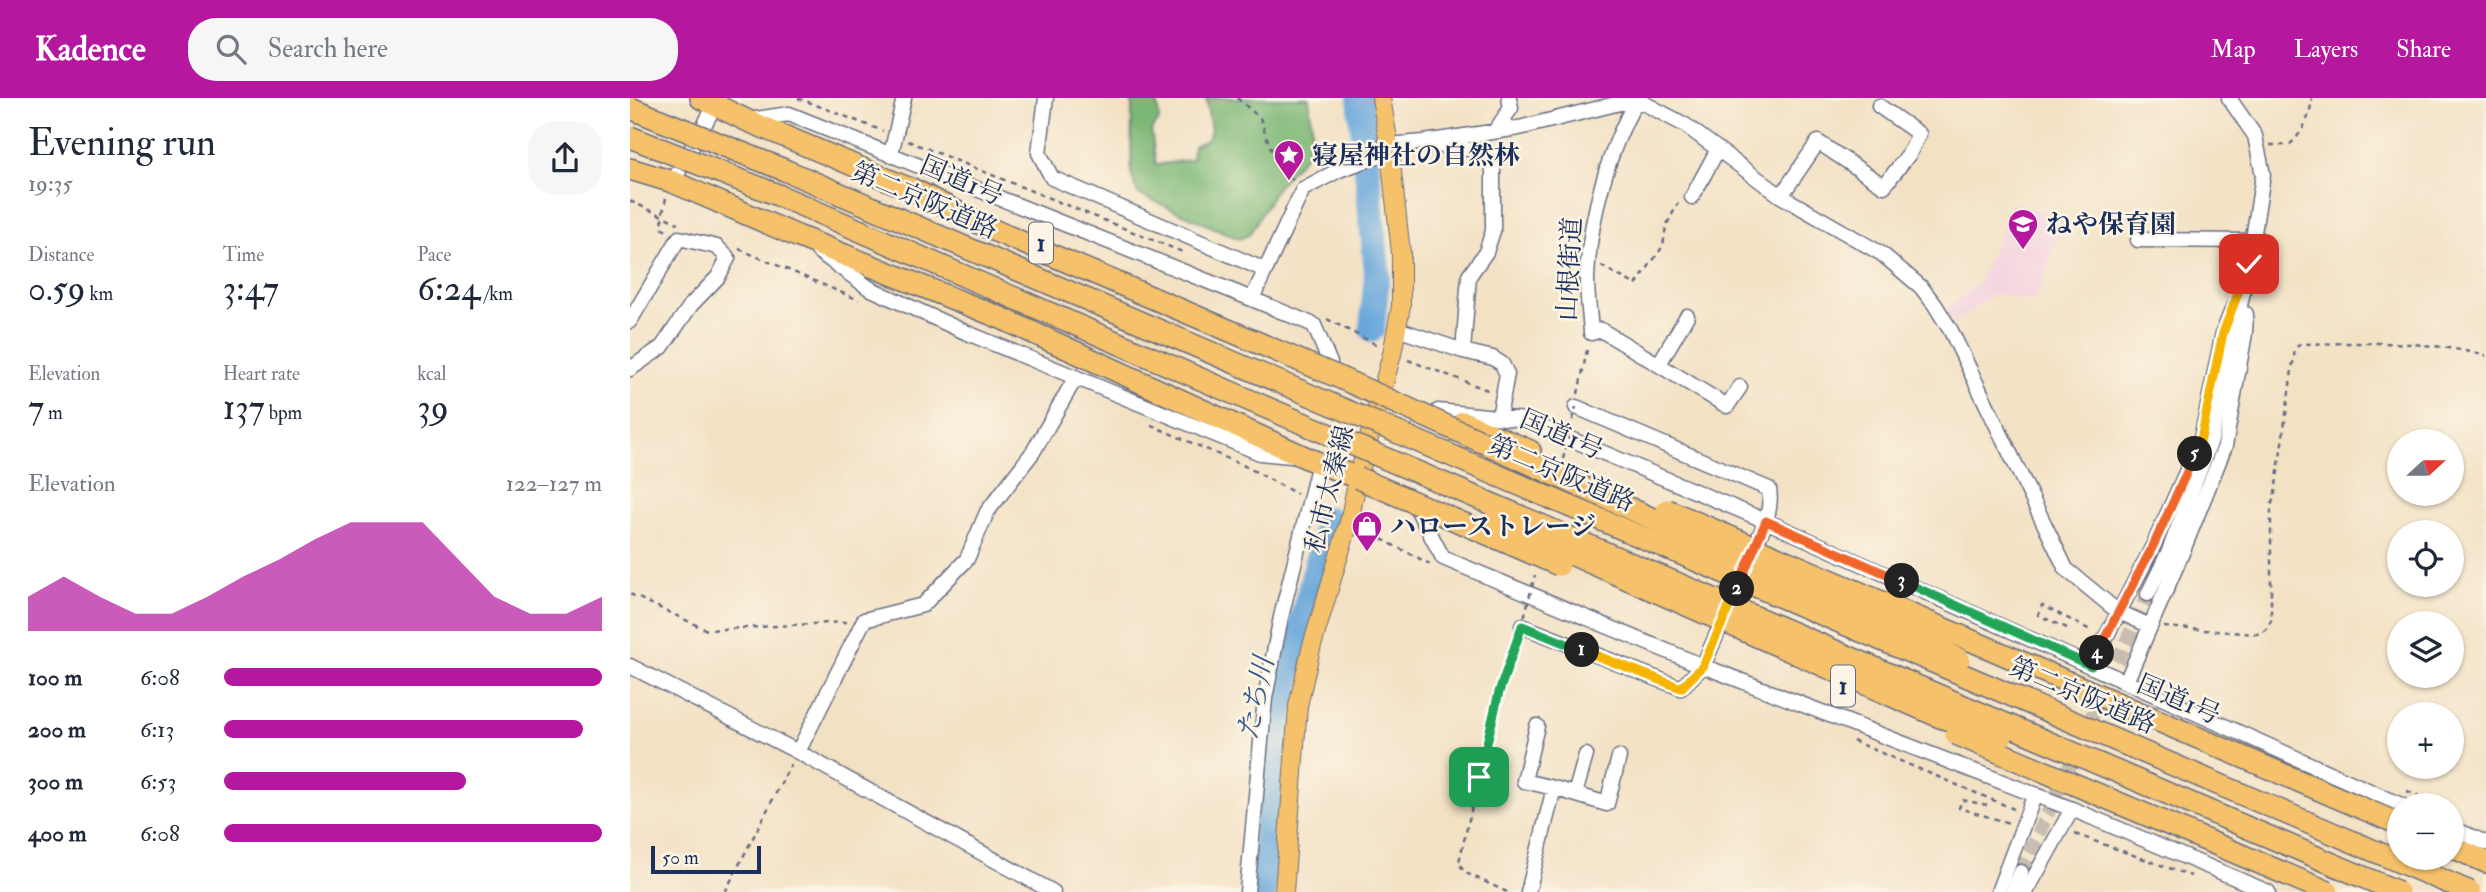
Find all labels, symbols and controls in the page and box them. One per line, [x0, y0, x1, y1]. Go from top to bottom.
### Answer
search box [188, 18, 678, 81]
text: Kadence [35, 29, 146, 70]
icon: search [212, 30, 250, 68]
text: Search here [268, 33, 388, 65]
text: Map [2211, 34, 2256, 65]
text: Layers [2294, 34, 2358, 65]
text: Share [2396, 34, 2451, 65]
text: Evening run [28, 119, 216, 167]
button: share [528, 121, 602, 195]
place icon: 寝屋神社の自然林 [1272, 138, 1306, 182]
place label: 寝屋神社の自然林 [1312, 140, 1520, 172]
street label: 国道1号 [915, 149, 1008, 213]
street label: 第二京阪道路 [847, 156, 1003, 246]
text: 19:35 [28, 169, 73, 198]
school or university icon: ねや保育園 [2006, 207, 2040, 251]
place label: ねや保育園 [2046, 209, 2176, 241]
street label: 山根街道 [1551, 216, 1589, 322]
road number: 1 [1029, 223, 1053, 264]
pin [2219, 234, 2279, 294]
text: Distance [28, 243, 94, 267]
text: Time [223, 243, 264, 267]
text: Pace [417, 243, 451, 267]
icon: check [2230, 245, 2268, 283]
text: 0.59 [28, 267, 86, 311]
text: 3:47 [223, 267, 279, 311]
text: 6:24 [417, 267, 480, 311]
text: km [86, 282, 113, 306]
text: /km [480, 282, 513, 306]
text: Elevation [28, 362, 100, 386]
text: Heart rate [223, 362, 300, 386]
text: kcal [417, 362, 446, 386]
text: 7 [28, 386, 44, 430]
text: 137 [223, 386, 265, 430]
text: 39 [417, 386, 449, 430]
text: m [44, 401, 63, 425]
text: bpm [265, 401, 302, 425]
street label: 国道1号 [1515, 403, 1608, 467]
street label: 私市太秦線 [1299, 422, 1361, 556]
street label: 第二京阪道路 [1484, 429, 1640, 519]
north arrow [2387, 429, 2464, 506]
map controls [2387, 429, 2464, 870]
pin: 5 [2178, 436, 2212, 472]
text: 5 [2190, 441, 2199, 465]
text: Elevation [28, 469, 116, 498]
text: 122–127 m [506, 469, 602, 498]
shop icon: ハローストレージ [1350, 509, 1384, 553]
place label: ハローストレージ [1390, 511, 1596, 543]
button: locate [2387, 520, 2464, 597]
pin: 3 [1884, 564, 1920, 598]
text: 3 [1898, 568, 1905, 592]
pin: 2 [1720, 572, 1754, 606]
text: 2 [1732, 576, 1741, 600]
button: layers [2387, 611, 2464, 688]
pin: 1 [1564, 632, 1600, 668]
pin: 4 [2080, 636, 2114, 670]
text: 1 [1578, 637, 1585, 661]
text: 4 [2091, 640, 2102, 664]
water label: たち川 [1231, 651, 1283, 743]
street label: 第二京阪道路 [2005, 651, 2161, 741]
text: 100 m [28, 663, 82, 692]
text: 6:08 [140, 663, 180, 692]
road number: 1 [1831, 666, 1855, 706]
street label: 国道1号 [2132, 668, 2225, 732]
button: + [2387, 702, 2464, 779]
text: 200 m [28, 715, 86, 744]
text: 6:13 [140, 715, 174, 744]
pin [1449, 747, 1509, 807]
icon: arrive [1460, 758, 1498, 796]
text: 300 m [28, 767, 83, 796]
text: 6:53 [140, 767, 176, 796]
button: − [2387, 793, 2464, 870]
text: 400 m [28, 819, 87, 848]
text: 6:08 [140, 819, 180, 848]
scale bar [651, 843, 761, 875]
text: 50 m [662, 846, 699, 870]

